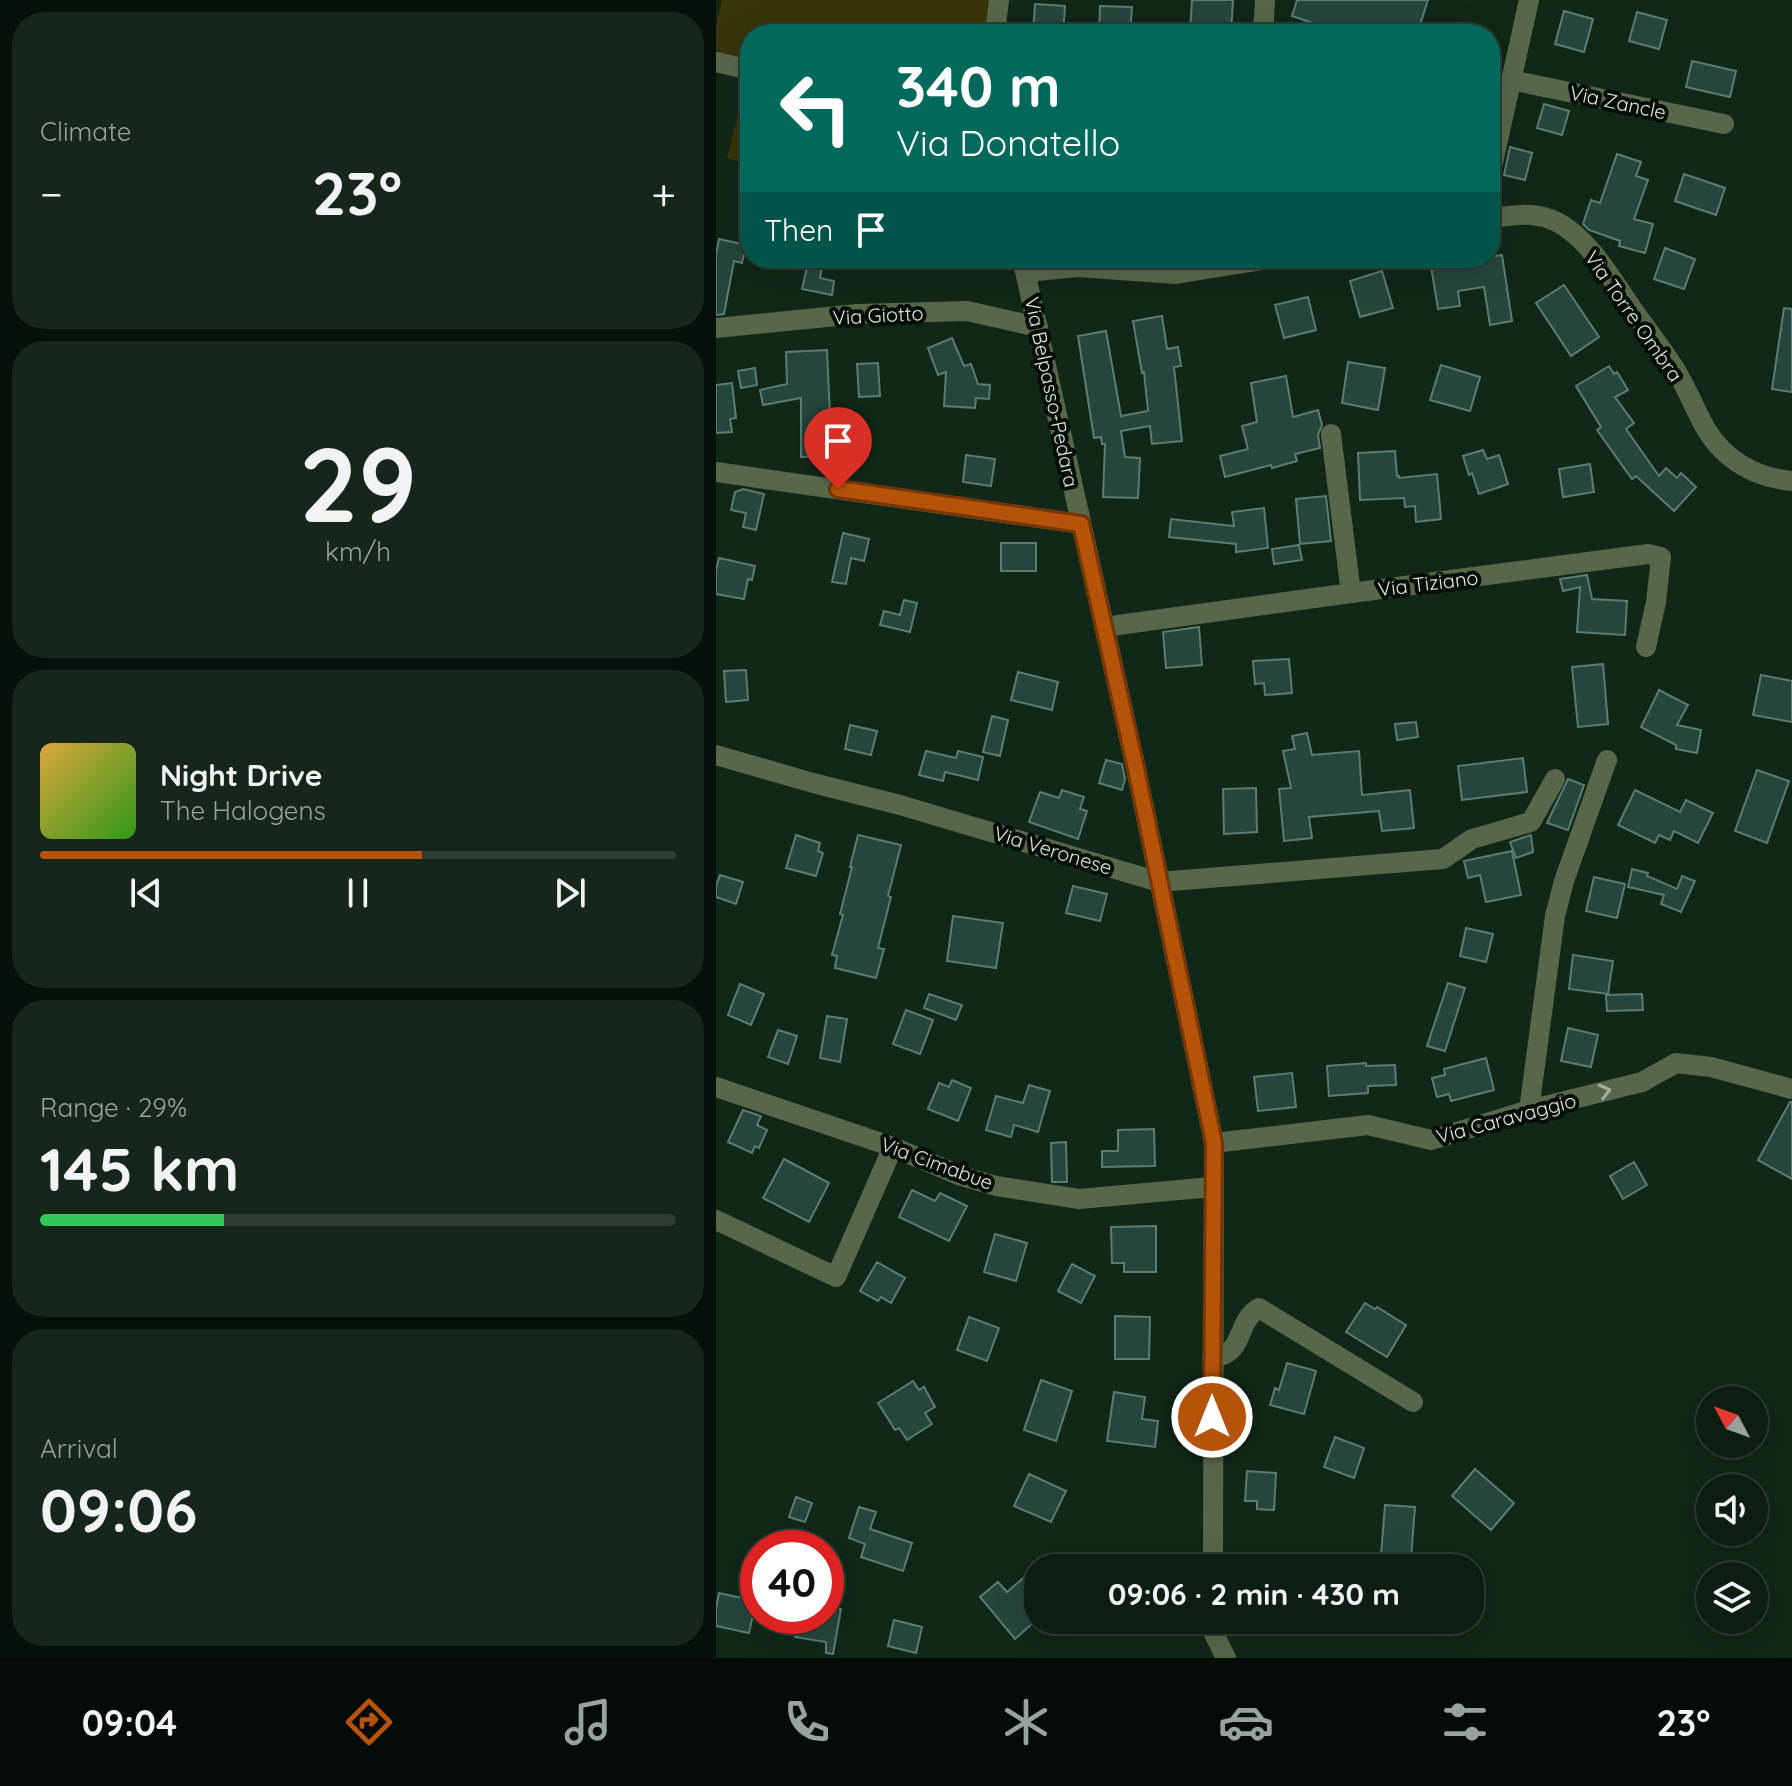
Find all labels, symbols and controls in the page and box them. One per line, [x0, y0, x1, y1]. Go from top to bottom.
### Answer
text: 340 m [896, 51, 1061, 121]
icon: left [764, 56, 868, 160]
street label: Via Zancle [1568, 80, 1668, 124]
text: Climate [40, 115, 131, 148]
text: Via Donatello [896, 120, 1120, 165]
text: 23° [312, 155, 402, 230]
text: − [40, 166, 63, 221]
text: + [651, 166, 676, 221]
icon: arrive [849, 208, 893, 252]
text: Then [764, 211, 833, 249]
street label: Via Torre Ombra [1580, 246, 1688, 386]
street label: Via Belpasso-Pedara [1020, 295, 1084, 489]
street label: Via Giotto [832, 300, 924, 330]
pin [804, 407, 872, 489]
text: 29 [299, 418, 417, 548]
icon: arrive [816, 419, 860, 463]
text: km/h [325, 535, 391, 568]
street label: Via Tiziano [1376, 564, 1480, 602]
text: Night Drive [160, 756, 322, 794]
text: The Halogens [160, 794, 326, 827]
street label: Via Veronese [991, 820, 1115, 880]
icon: previous [124, 871, 168, 915]
icon: pause [336, 871, 380, 915]
icon: next [548, 871, 592, 915]
one-way arrow [1597, 1084, 1611, 1101]
street label: Via Caravaggio [1433, 1087, 1579, 1149]
text: Range · 29% [40, 1091, 187, 1124]
text: 145 km [40, 1131, 239, 1206]
street label: Via Cimabue [877, 1131, 997, 1195]
position arrow [1170, 1375, 1254, 1459]
north arrow [1696, 1386, 1768, 1458]
map controls [1696, 1386, 1768, 1634]
text: Arrival [40, 1432, 118, 1465]
text: 09:06 [40, 1472, 197, 1547]
button: sound [1696, 1474, 1768, 1546]
speed limit sign: 40 [740, 1530, 844, 1634]
button: layers [1696, 1562, 1768, 1634]
text: 09:06 · 2 min · 430 m [1108, 1575, 1400, 1613]
icon: directions [341, 1694, 397, 1750]
icon: music [560, 1694, 616, 1750]
icon: phone [779, 1694, 835, 1750]
icon: climate [998, 1694, 1054, 1750]
icon: car [1218, 1694, 1274, 1750]
icon: filters [1437, 1694, 1493, 1750]
text: 09:04 [82, 1700, 177, 1745]
text: 23° [1656, 1700, 1710, 1745]

